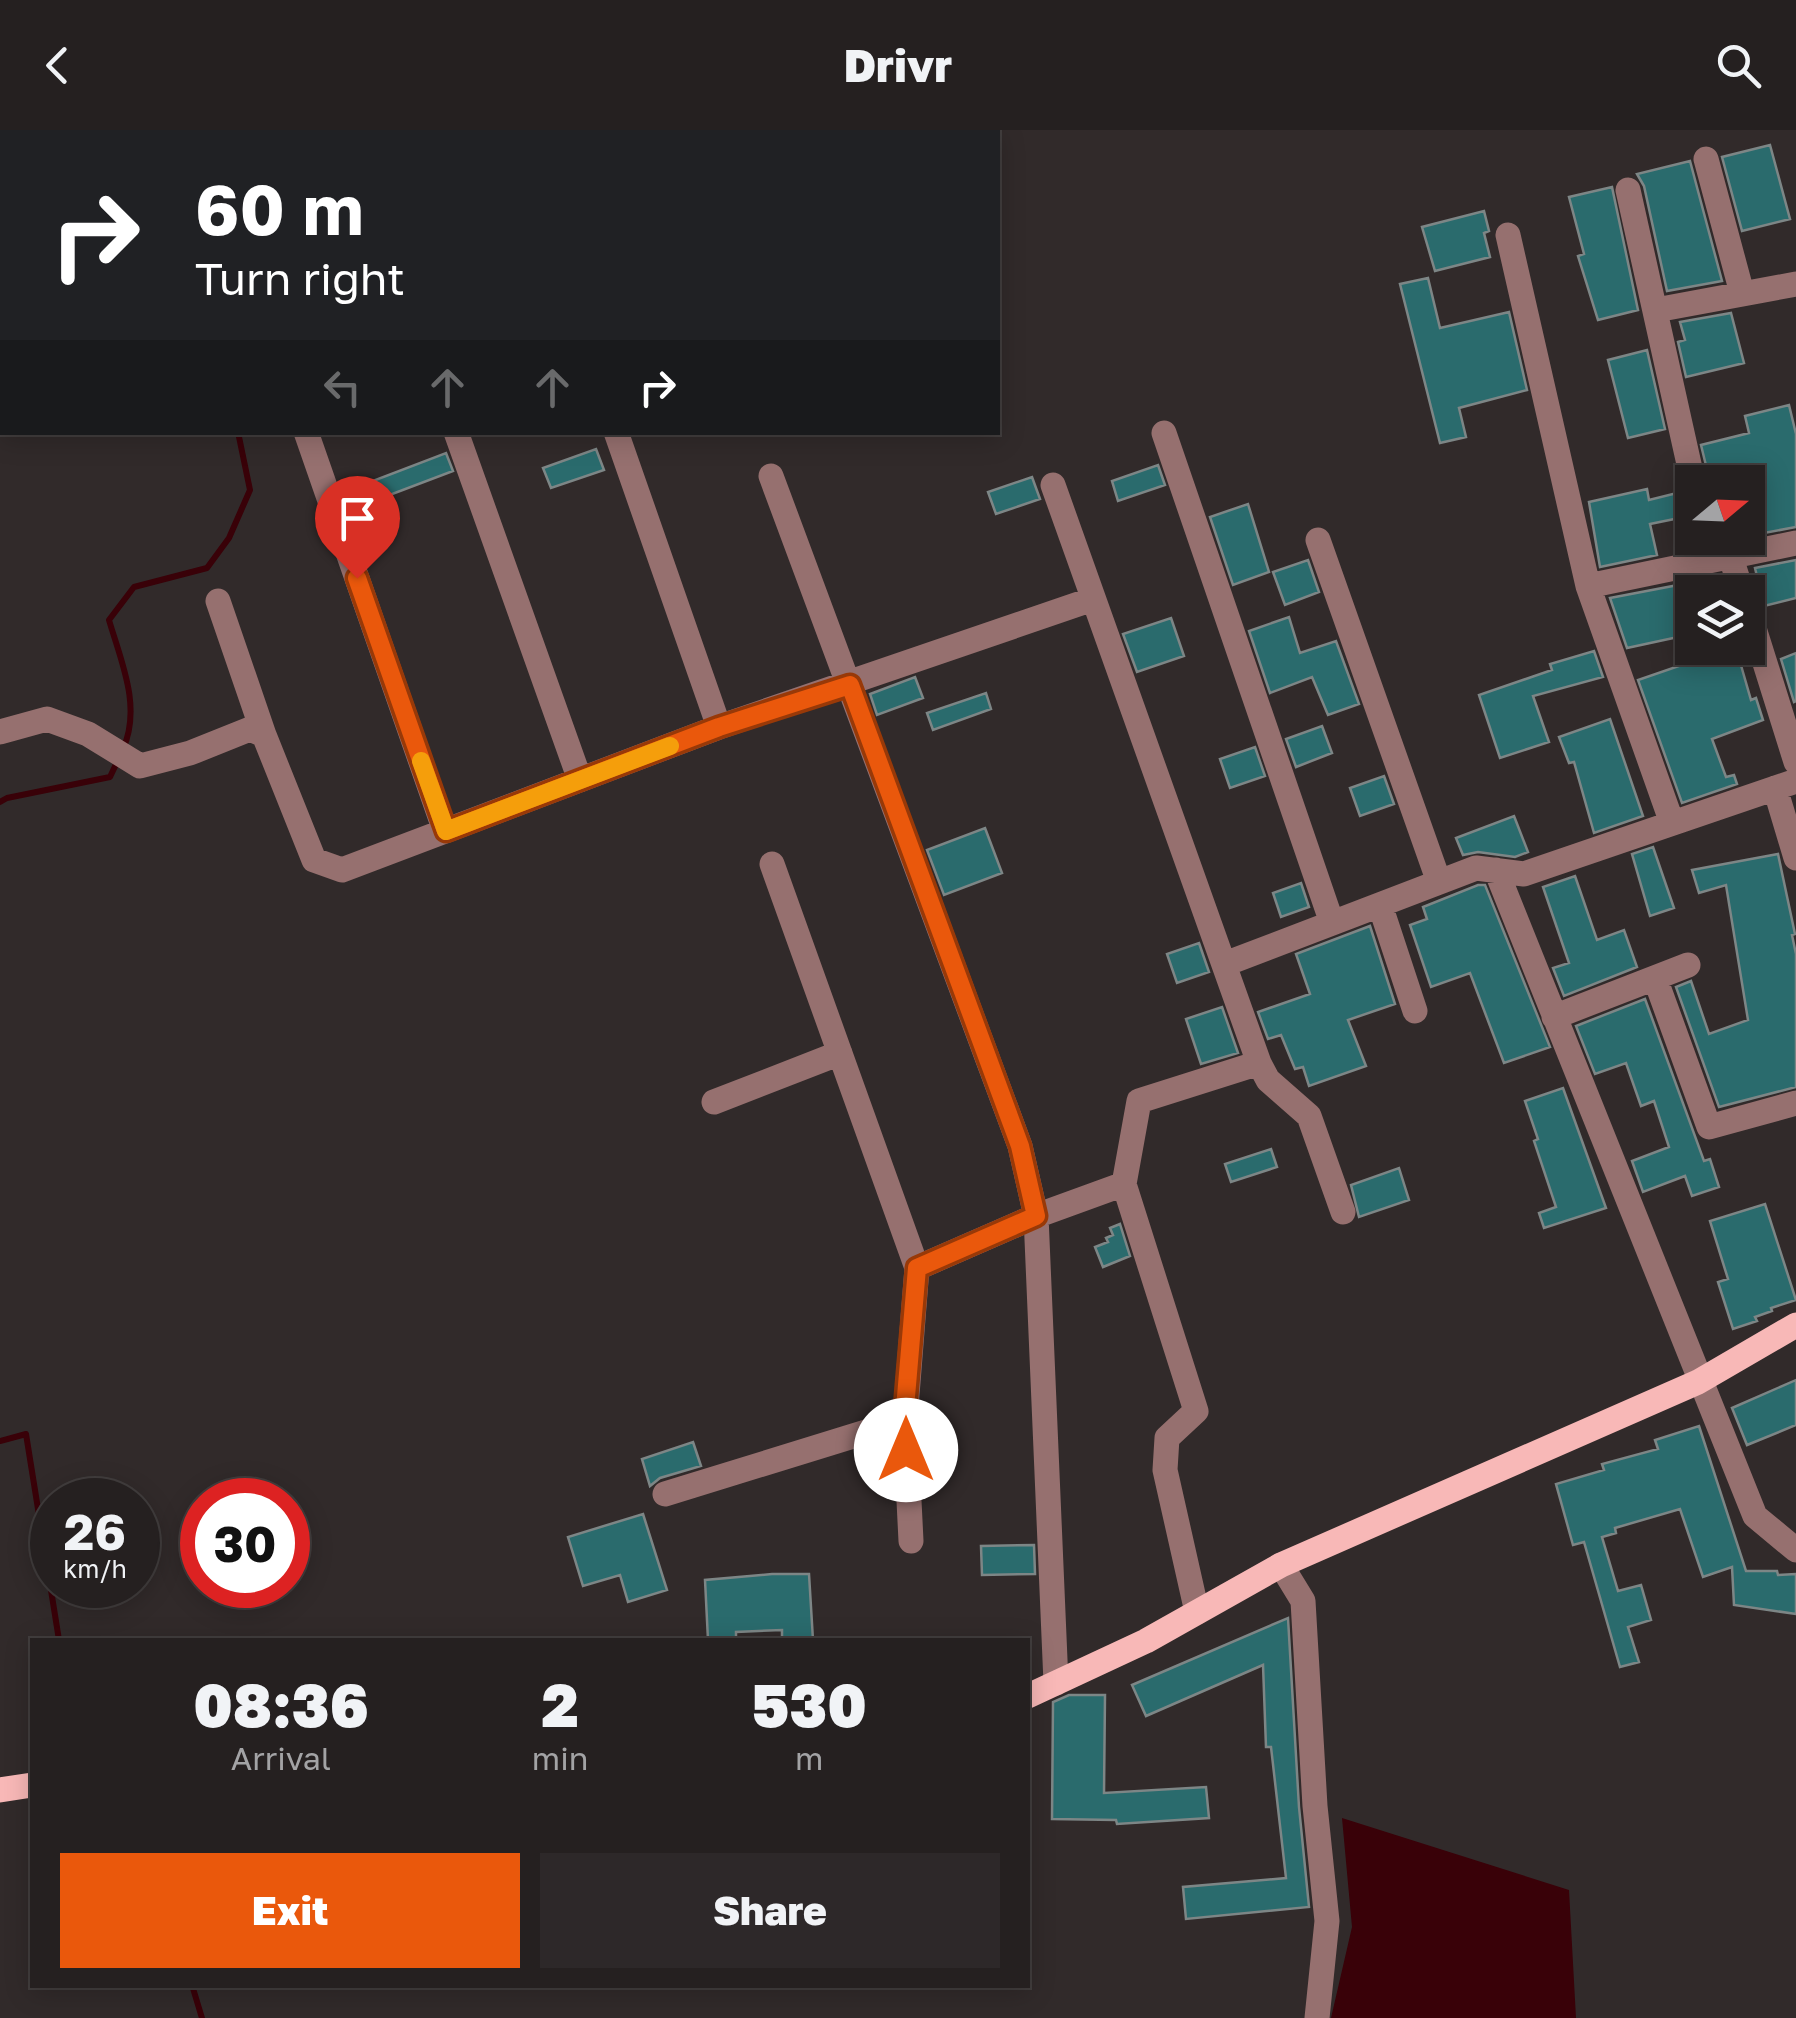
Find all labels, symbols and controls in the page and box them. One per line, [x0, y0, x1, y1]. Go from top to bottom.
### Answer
icon: back [30, 38, 85, 93]
text: Drivr [844, 38, 952, 92]
icon: search [1711, 38, 1766, 93]
text: 60 m [195, 166, 364, 250]
icon: right [30, 170, 160, 300]
text: Turn right [195, 251, 405, 305]
icon: left [315, 360, 370, 415]
icon: ahead [420, 360, 475, 415]
icon: ahead [525, 360, 580, 415]
icon: right [630, 360, 685, 415]
north arrow [1675, 465, 1765, 555]
map controls [1675, 465, 1765, 665]
pin [315, 476, 400, 579]
icon: arrive [330, 491, 385, 546]
button: layers [1675, 575, 1765, 665]
position arrow [854, 1398, 958, 1502]
speed limit sign: 30 [180, 1478, 310, 1608]
text: 26 [64, 1501, 126, 1561]
text: km/h [63, 1553, 127, 1584]
text: 08:36 [193, 1668, 369, 1740]
text: 2 [542, 1668, 579, 1740]
text: 530 [752, 1668, 867, 1740]
text: Arrival [231, 1739, 331, 1777]
text: min [532, 1739, 588, 1777]
text: m [795, 1739, 823, 1777]
button: Exit [60, 1853, 520, 1968]
button: Share [540, 1853, 1000, 1968]

